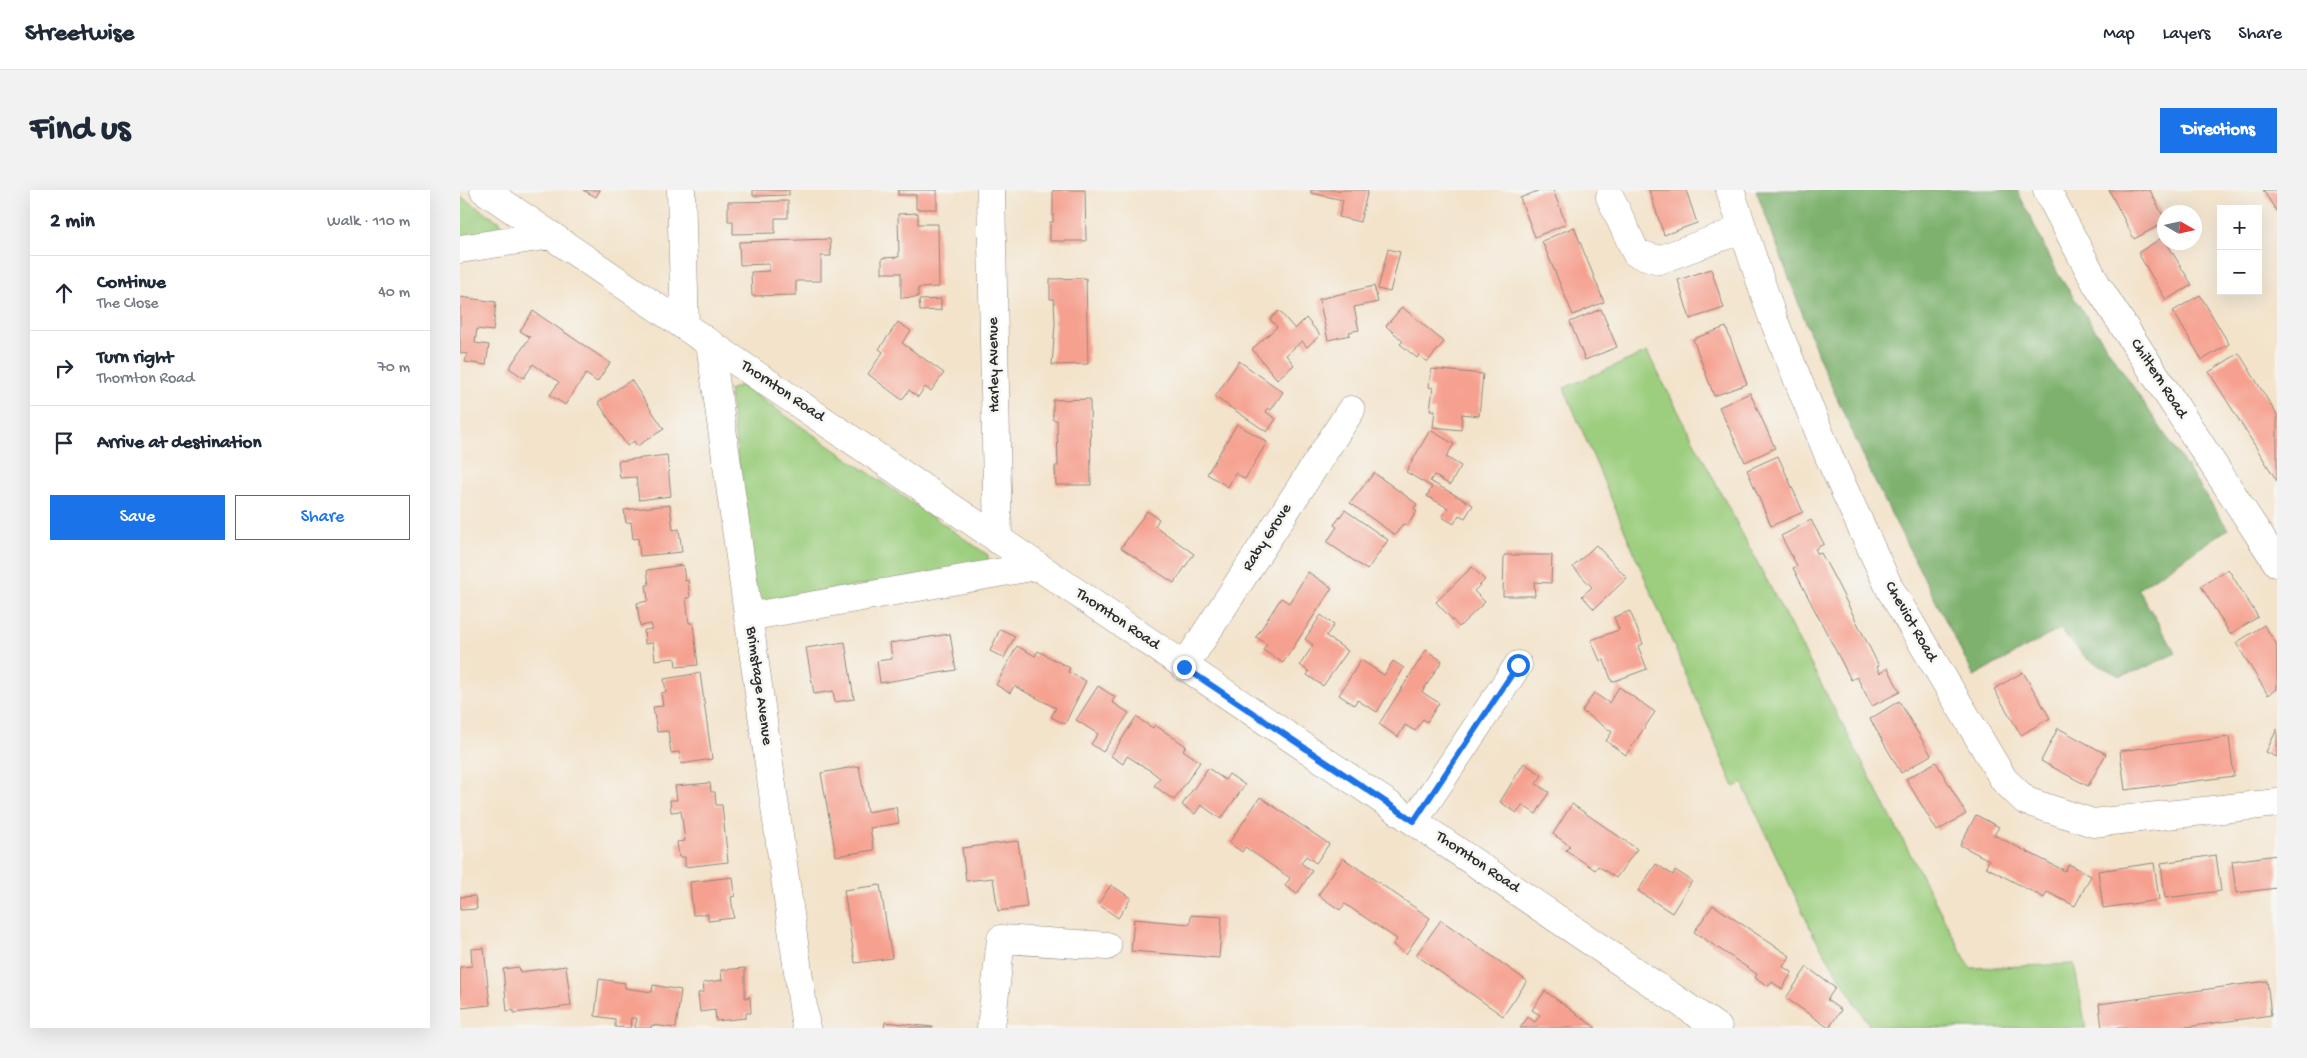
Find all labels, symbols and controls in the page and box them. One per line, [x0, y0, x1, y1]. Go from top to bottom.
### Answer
text: Streetwise [25, 20, 134, 49]
text: Map [2103, 24, 2135, 45]
text: Layers [2163, 24, 2210, 45]
text: Share [2238, 24, 2282, 45]
button: Directions [2160, 108, 2277, 153]
text: Find us [30, 110, 130, 151]
north arrow [2157, 205, 2202, 250]
map controls [2217, 205, 2262, 295]
button: + [2217, 205, 2262, 250]
text: 2 min [50, 210, 95, 235]
text: Walk · 110 m [327, 213, 410, 232]
button: − [2217, 250, 2262, 295]
text: Continue [97, 272, 166, 295]
icon: ahead [50, 279, 78, 307]
text: 40 m [378, 284, 410, 303]
text: The Close [97, 295, 158, 314]
street label: Harley Avenue [985, 316, 1005, 413]
street label: Chiltern Road [2125, 336, 2192, 424]
text: Turn right [97, 347, 173, 370]
icon: right [50, 354, 78, 382]
street label: Thornton Road [735, 356, 829, 428]
text: 70 m [377, 359, 410, 378]
text: Thornton Road [97, 370, 195, 389]
icon: arrive [50, 429, 78, 457]
text: Arrive at destination [97, 432, 261, 455]
button: Save [50, 495, 225, 540]
button: Share [235, 495, 410, 540]
street label: Raby Grove [1239, 500, 1297, 575]
street label: Cheviot Road [1879, 578, 1941, 667]
street label: Thornton Road [1070, 584, 1164, 656]
street label: Brimstage Avenue [740, 625, 776, 747]
route start [1507, 654, 1530, 677]
route end [1173, 656, 1196, 679]
street label: Thornton Road [1430, 827, 1524, 899]

